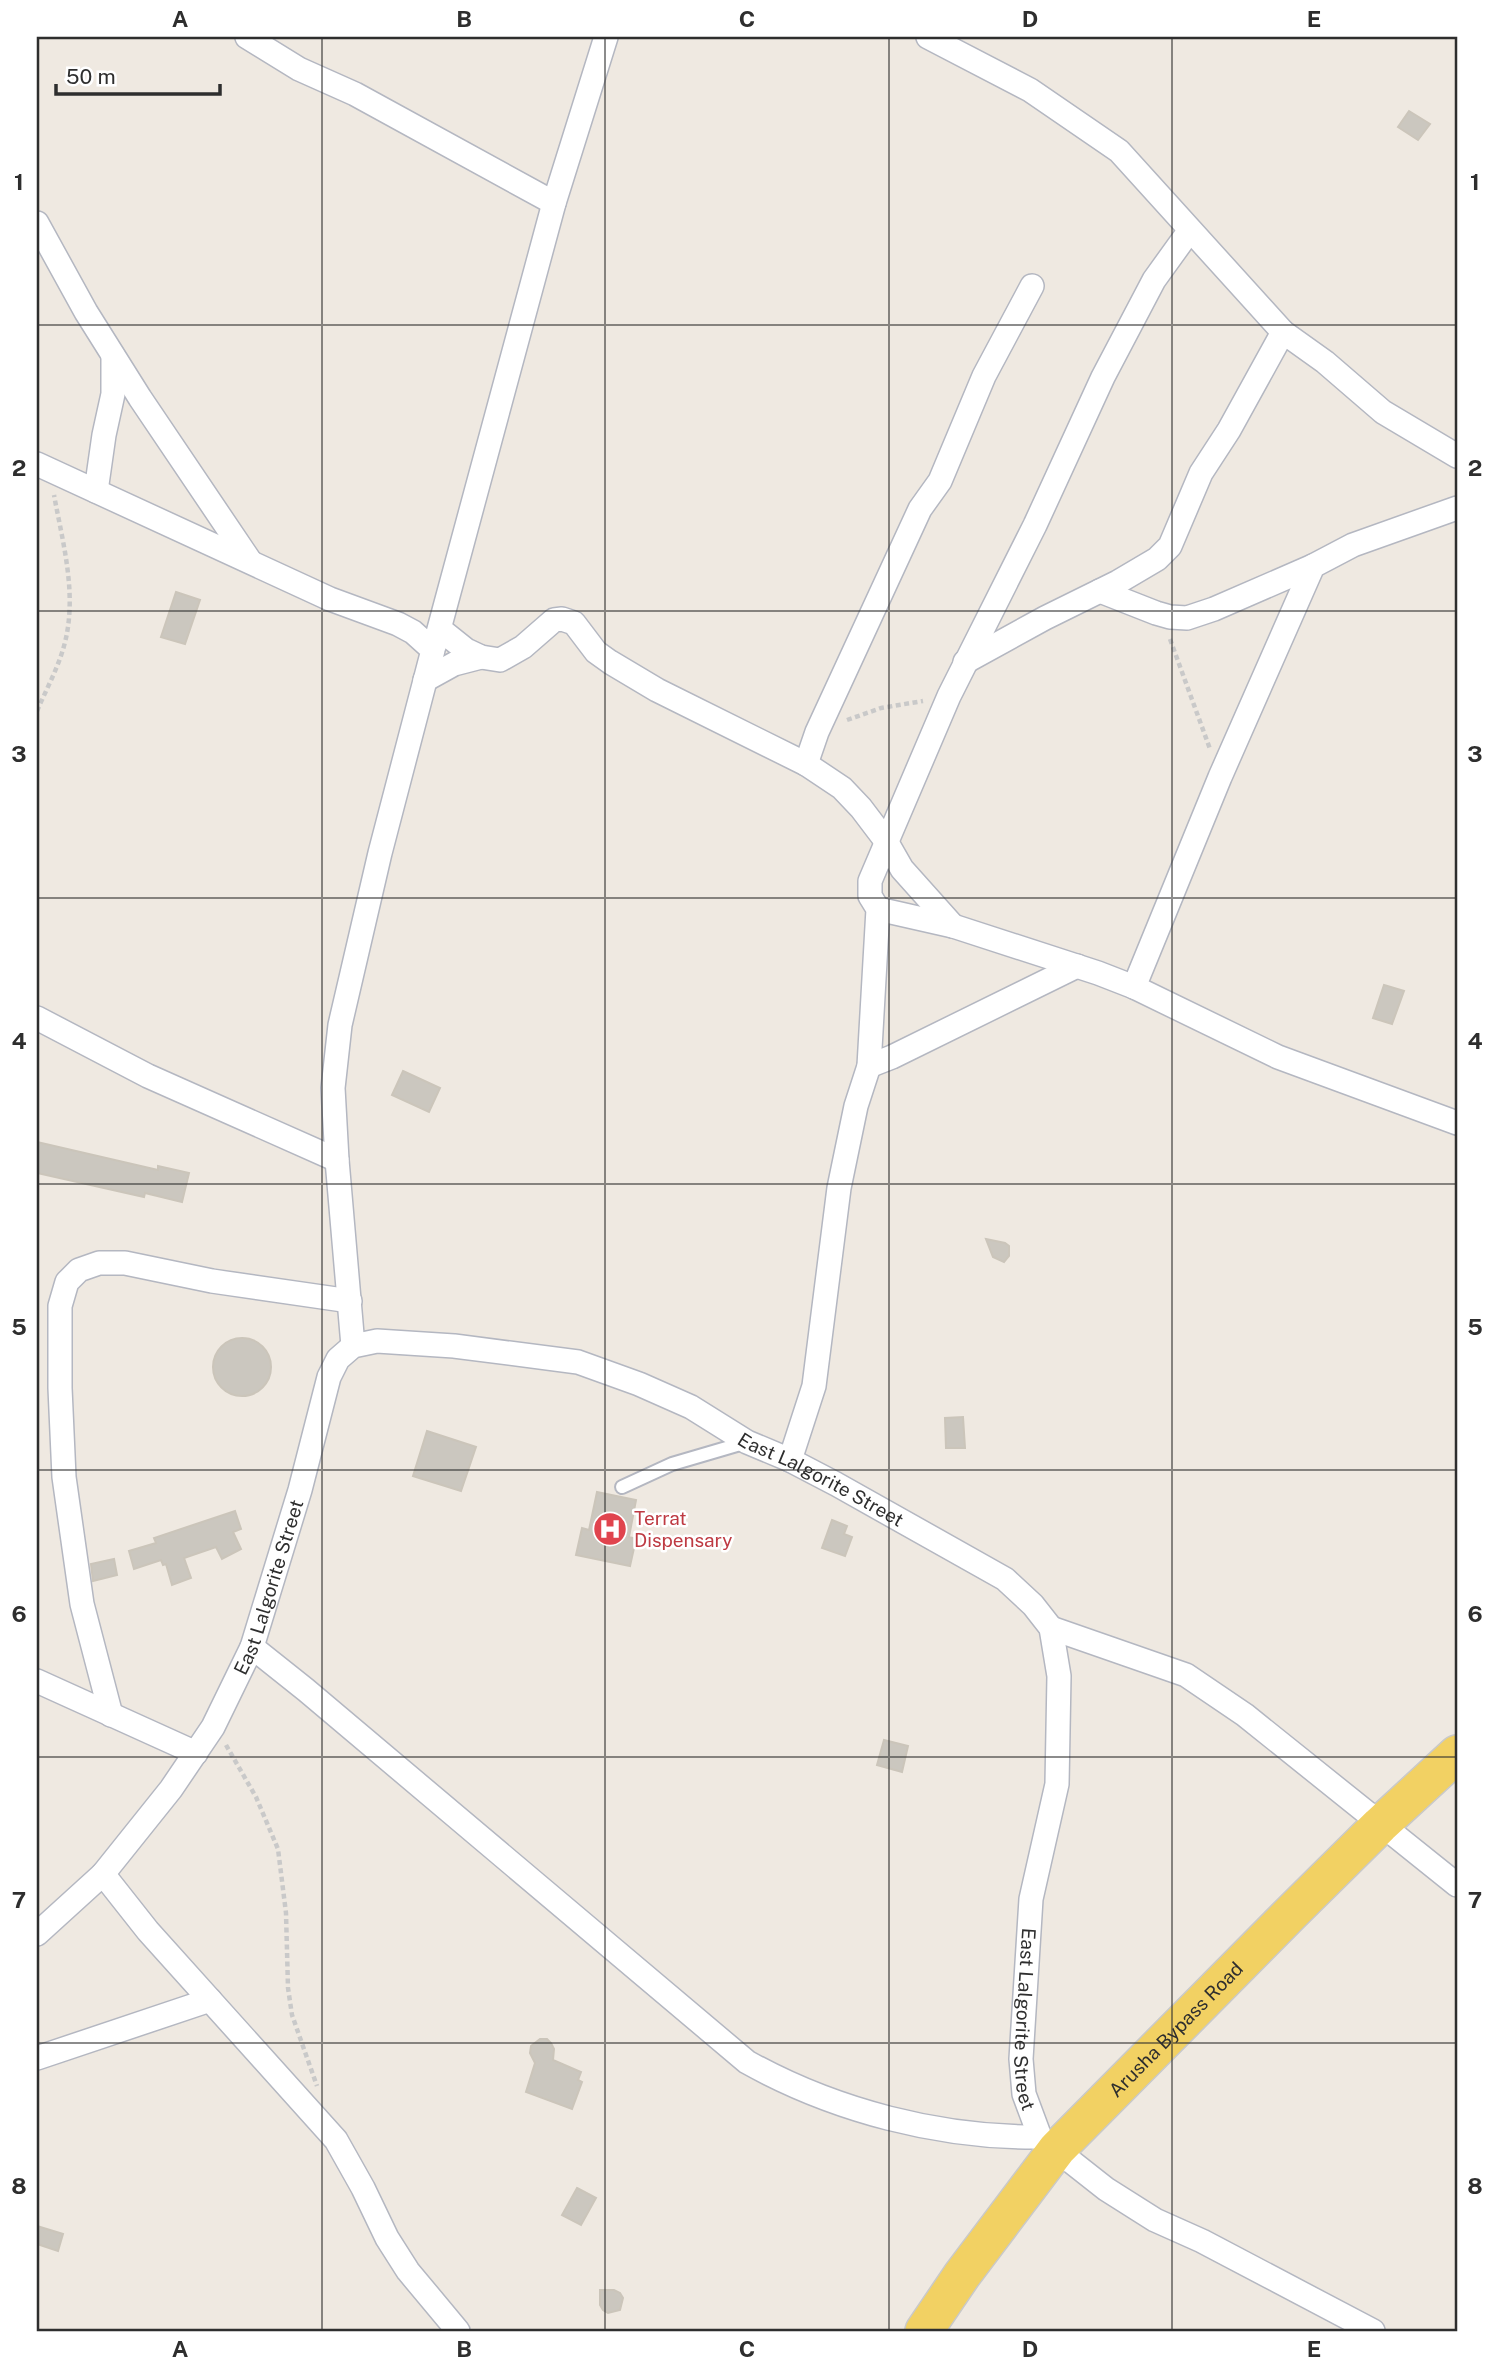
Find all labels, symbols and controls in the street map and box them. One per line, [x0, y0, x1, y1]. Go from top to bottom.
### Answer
text: A [172, 5, 189, 32]
text: B [456, 5, 472, 32]
text: C [739, 5, 755, 32]
text: D [1022, 5, 1038, 32]
text: E [1307, 5, 1321, 32]
scale bar [56, 52, 220, 96]
text: 50 m [66, 64, 116, 89]
text: 1 [14, 168, 24, 195]
text: 1 [1470, 168, 1480, 195]
text: 2 [12, 454, 26, 481]
text: 2 [1468, 454, 1482, 481]
text: 3 [11, 740, 27, 767]
text: 3 [1467, 740, 1483, 767]
text: 4 [11, 1027, 27, 1054]
text: 4 [1467, 1027, 1483, 1054]
text: 5 [11, 1313, 27, 1340]
text: 5 [1467, 1313, 1483, 1340]
street label: East Lalgorite Street [734, 1428, 907, 1531]
street label: East Lalgorite Street [229, 1497, 307, 1678]
place label: Terrat Dispensary [634, 1507, 732, 1551]
hospital icon: Terrat Dispensary [591, 1510, 629, 1548]
text: 6 [11, 1600, 27, 1627]
text: 6 [1467, 1600, 1483, 1627]
text: 7 [12, 1886, 26, 1913]
text: 7 [1468, 1886, 1482, 1913]
street label: East Lalgorite Street [1010, 1927, 1040, 2113]
street label: Arusha Bypass Road [1104, 1957, 1247, 2101]
text: 8 [11, 2172, 27, 2199]
text: 8 [1467, 2172, 1483, 2199]
text: A [172, 2335, 189, 2362]
text: B [456, 2335, 472, 2362]
text: C [739, 2335, 755, 2362]
text: D [1022, 2335, 1038, 2362]
text: E [1307, 2335, 1321, 2362]

